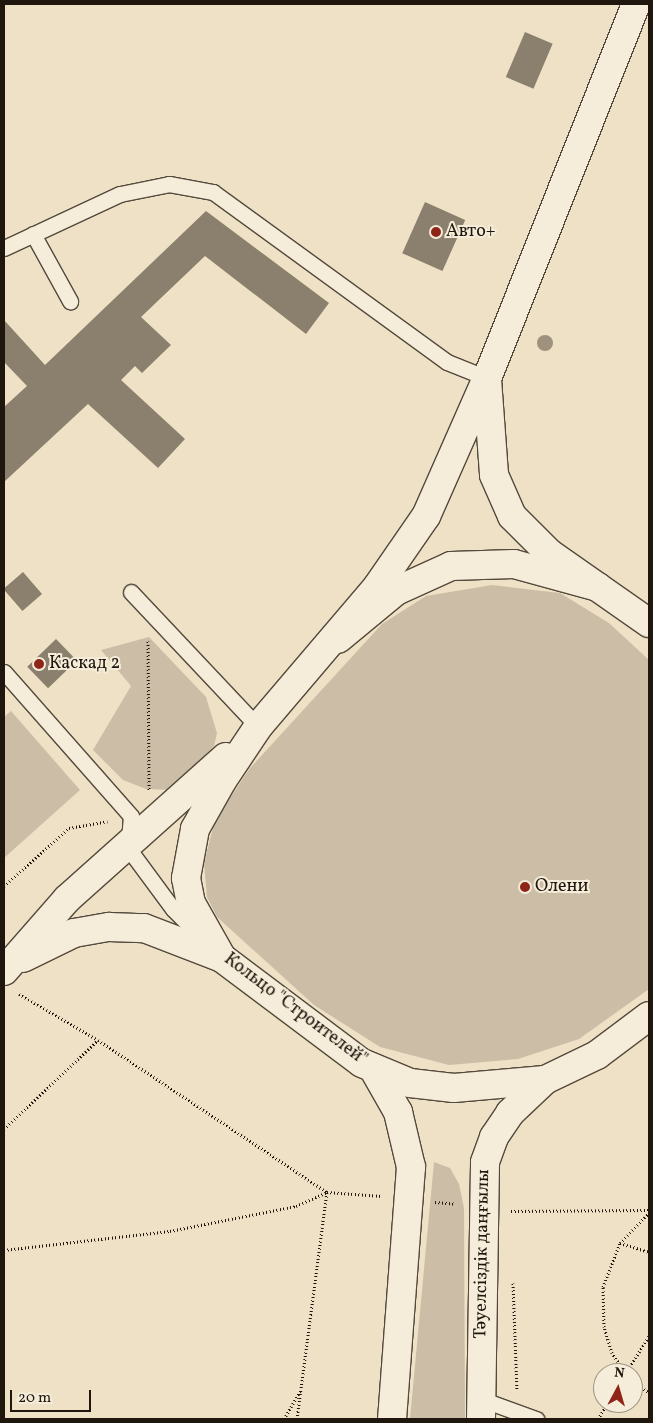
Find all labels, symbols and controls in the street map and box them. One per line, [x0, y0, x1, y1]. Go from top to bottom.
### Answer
place label: Авто+ [446, 221, 496, 243]
marker: Авто+ [430, 226, 442, 238]
place label: Каскад 2 [49, 653, 120, 675]
marker: Каскад 2 [33, 658, 45, 670]
place label: Олени [535, 876, 588, 898]
marker: Олени [519, 881, 531, 893]
street label: Кольцо "Строителей" [219, 949, 371, 1071]
street label: Тәуелсіздік даңғылы [471, 1169, 495, 1339]
north arrow [593, 1363, 643, 1413]
text: N [613, 1364, 626, 1384]
scale bar [12, 1380, 94, 1412]
text: 20 m [18, 1388, 51, 1409]

